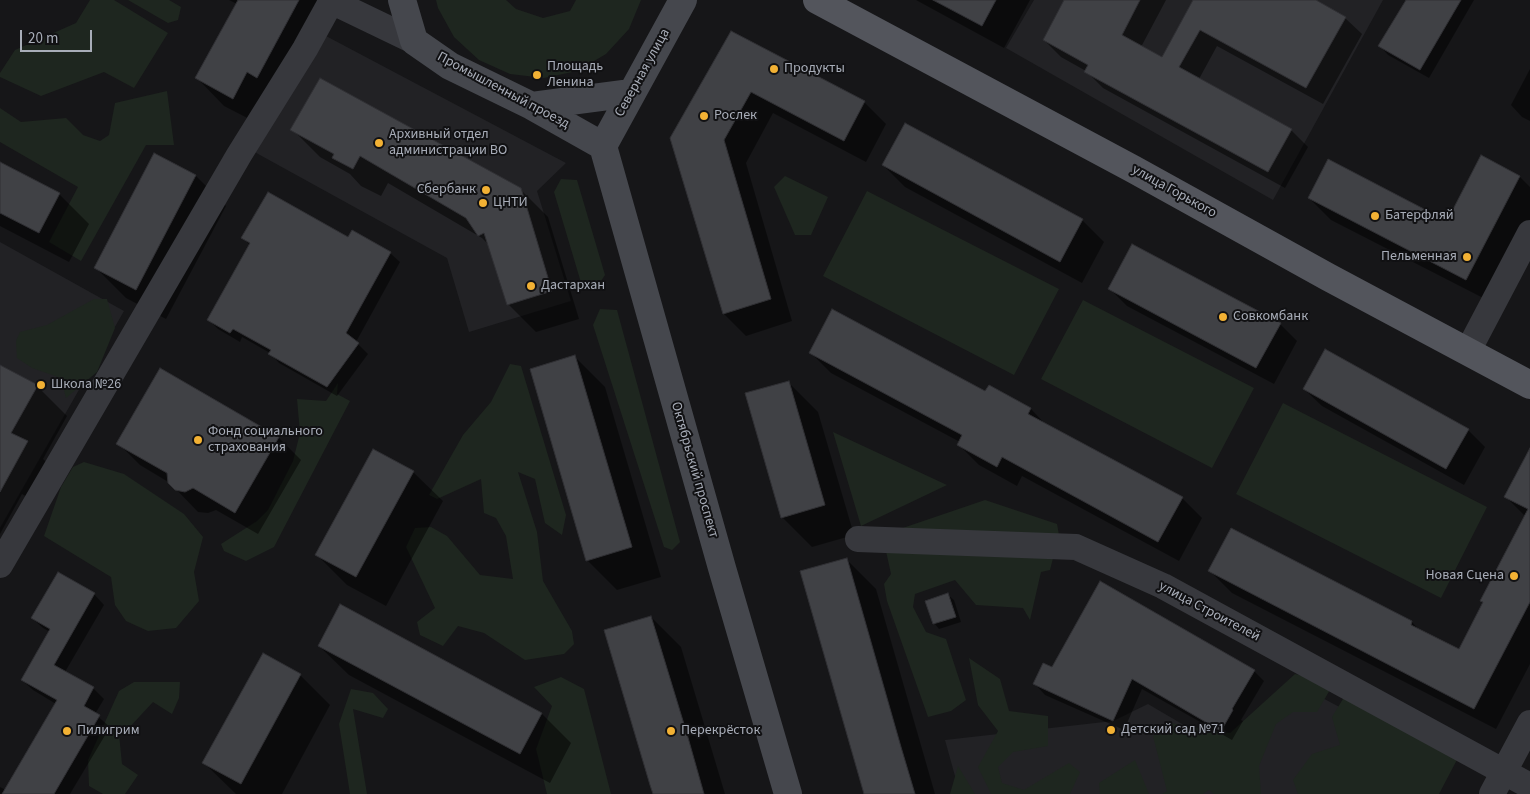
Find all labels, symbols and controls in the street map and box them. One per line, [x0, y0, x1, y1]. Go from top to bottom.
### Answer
scale bar [22, 20, 95, 52]
street label: Северная улица [612, 26, 674, 120]
text: 20 m [28, 28, 58, 49]
street label: Промышленный проезд [434, 49, 572, 133]
place label: Площадь Ленина [547, 59, 603, 92]
place label: Продукты [784, 61, 845, 77]
marker: Продукты [768, 63, 780, 75]
marker: Площадь Ленина [531, 69, 543, 81]
place label: Рослек [714, 108, 757, 124]
marker: Рослек [698, 110, 710, 122]
place label: Архивный отдел администрации ВО [389, 127, 507, 160]
marker: Архивный отдел администрации ВО [373, 137, 385, 149]
street label: улица Горького [1129, 162, 1219, 222]
place label: Сбербанк [417, 182, 476, 198]
marker: Сбербанк [480, 184, 492, 196]
place label: ЦНТИ [493, 195, 528, 211]
marker: ЦНТИ [477, 197, 489, 209]
place label: Батерфляй [1385, 208, 1454, 224]
marker: Батерфляй [1369, 210, 1381, 222]
place label: Пельменная [1381, 249, 1457, 265]
marker: Пельменная [1461, 251, 1473, 263]
place label: Дастархан [541, 278, 605, 294]
marker: Дастархан [525, 280, 537, 292]
place label: Совкомбанк [1233, 309, 1308, 325]
marker: Совкомбанк [1217, 311, 1229, 323]
place label: Школа №26 [51, 377, 121, 393]
marker: Школа №26 [35, 379, 47, 391]
street label: Октябрьский проспект [667, 400, 721, 540]
place label: Фонд социального страхования [208, 424, 323, 457]
marker: Фонд социального страхования [192, 434, 204, 446]
place label: Новая Сцена [1425, 568, 1504, 584]
marker: Новая Сцена [1508, 570, 1520, 582]
street label: улица Строителей [1155, 578, 1263, 646]
place label: Детский сад №71 [1121, 722, 1225, 738]
place label: Пилигрим [77, 723, 140, 739]
place label: Перекрёсток [681, 723, 760, 739]
marker: Детский сад №71 [1105, 724, 1117, 736]
marker: Пилигрим [61, 725, 73, 737]
marker: Перекрёсток [665, 725, 677, 737]

